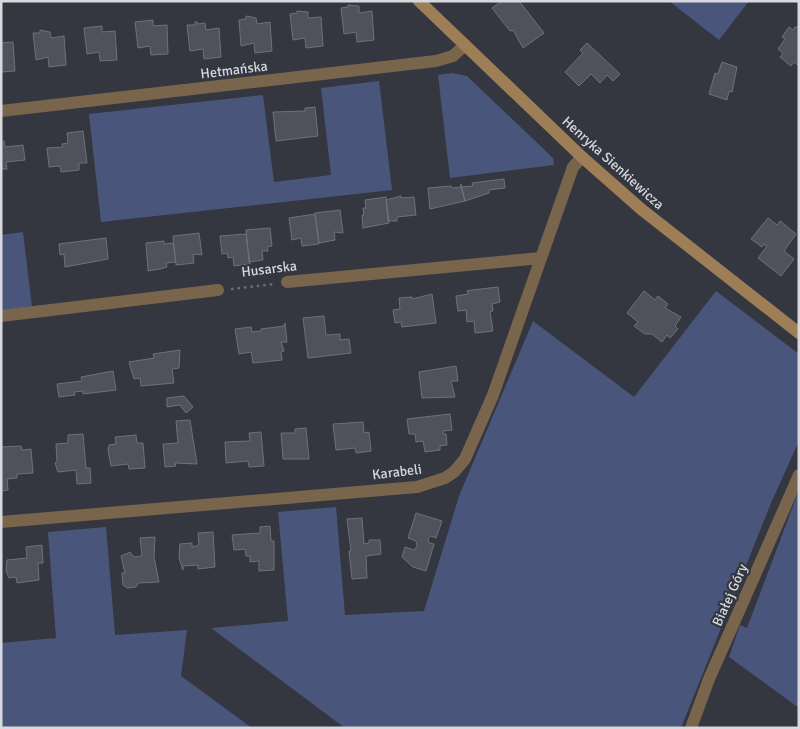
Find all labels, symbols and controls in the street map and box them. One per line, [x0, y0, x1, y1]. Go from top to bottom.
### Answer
street label: Hetmańska [199, 57, 269, 83]
street label: Henryka Sienkiewicza [559, 113, 667, 213]
street label: Husarska [240, 257, 298, 281]
street label: Karabeli [371, 461, 423, 483]
street label: Białej Góry [709, 561, 751, 629]

